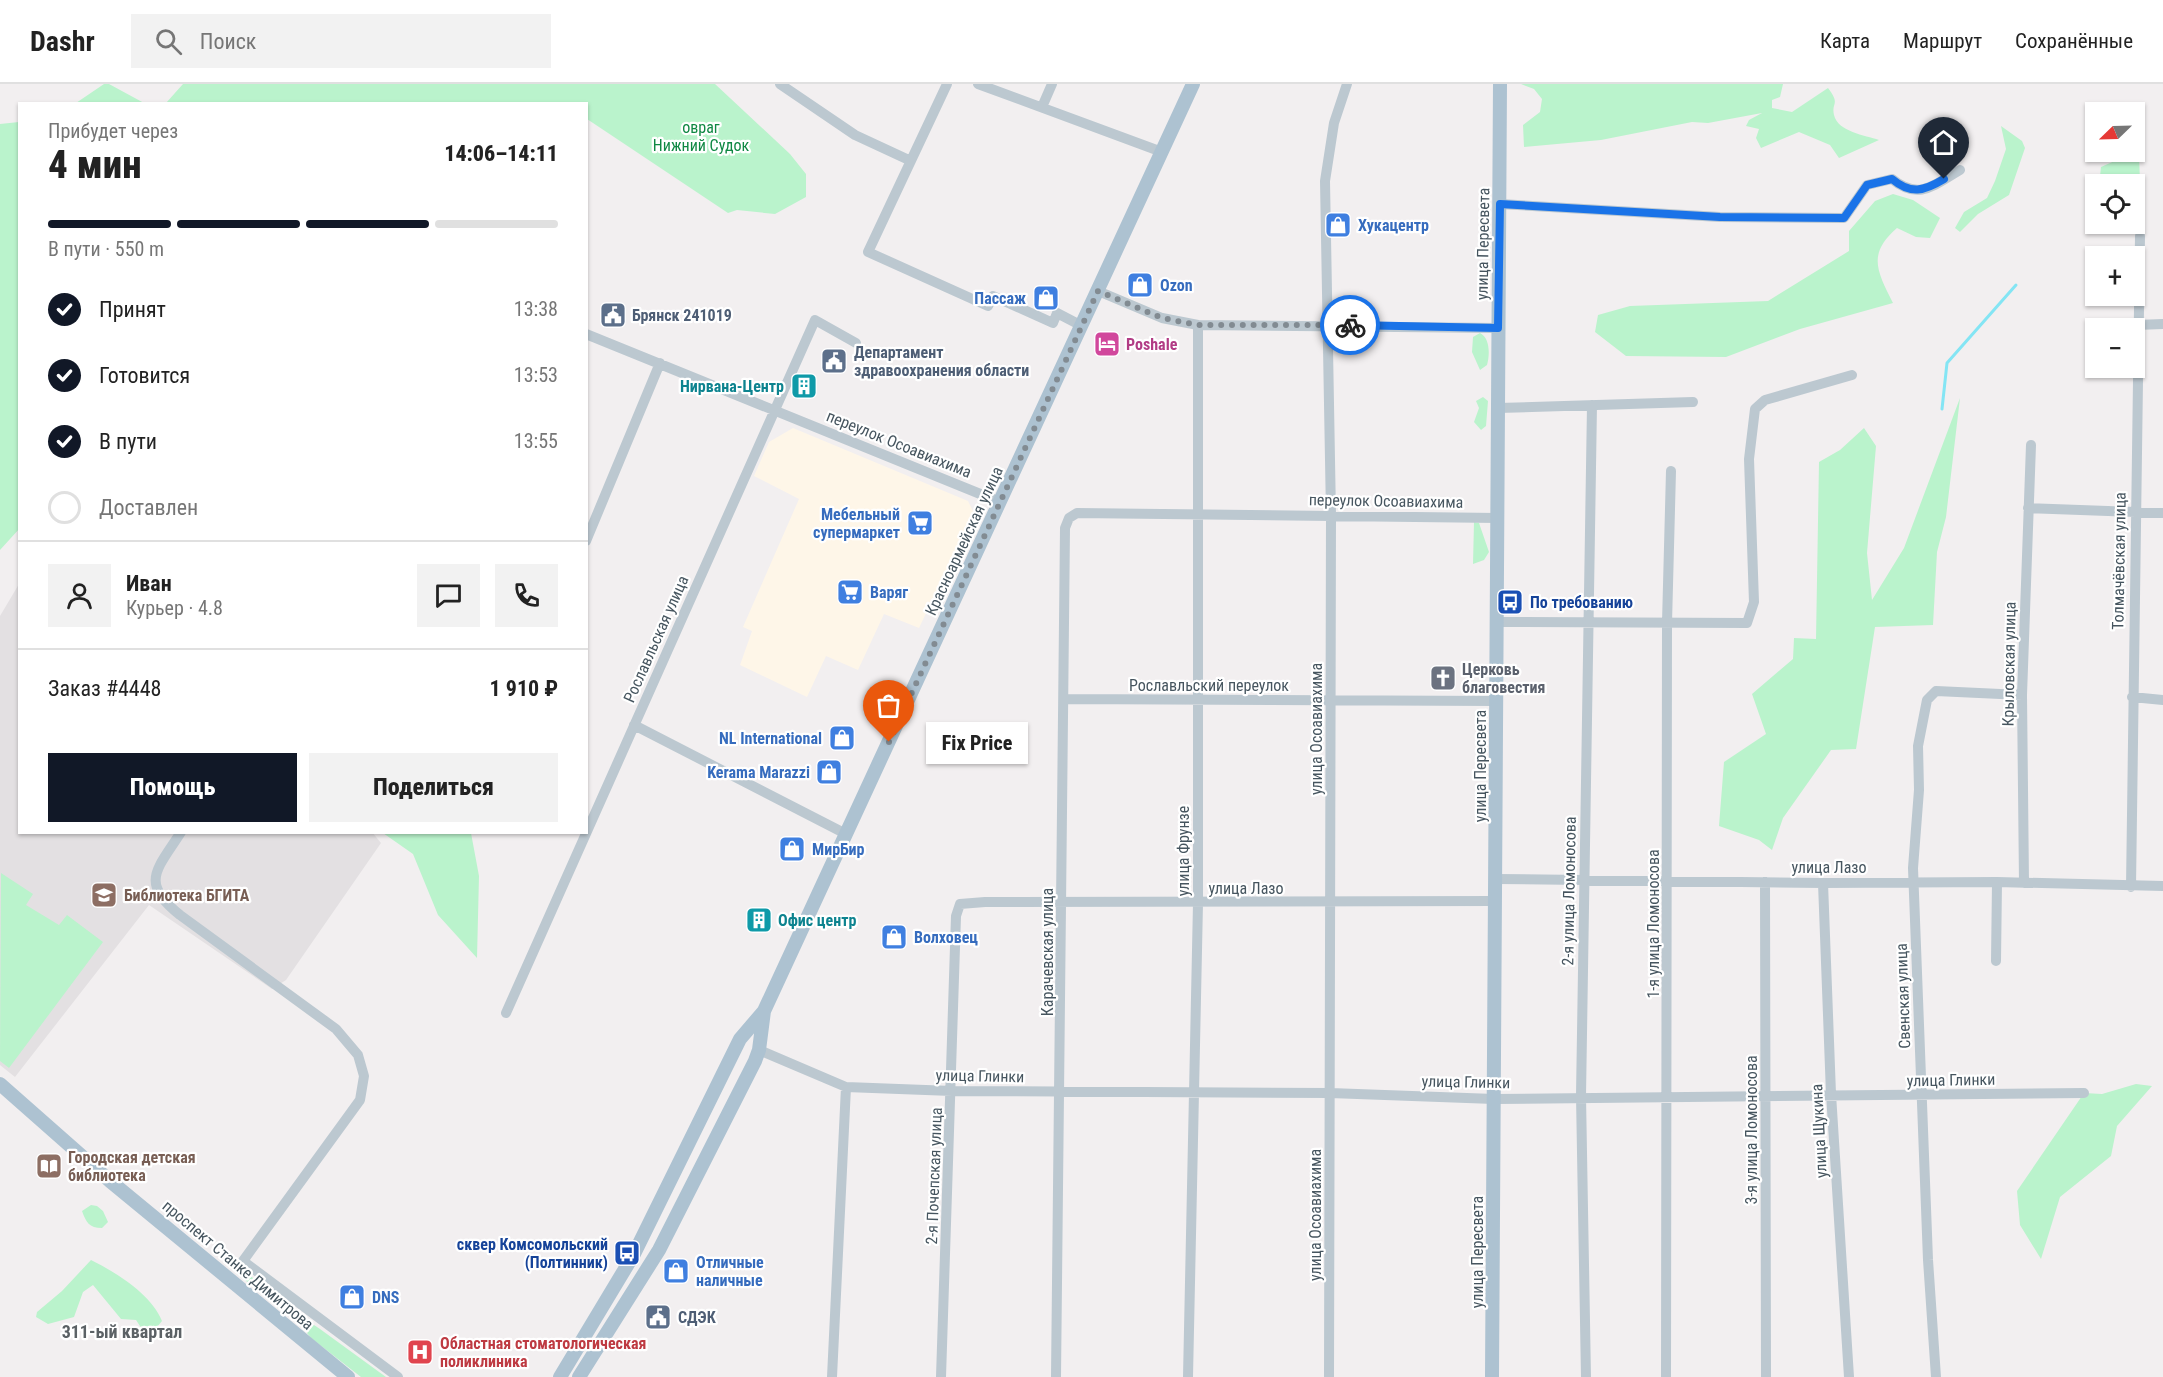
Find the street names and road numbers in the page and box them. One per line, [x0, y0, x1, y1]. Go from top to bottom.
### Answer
street label: улица Пересвета [1473, 188, 1493, 300]
street label: переулок Осоавиахима [824, 406, 974, 482]
street label: Красноармейская улица [921, 463, 1007, 619]
street label: переулок Осоавиахима [1309, 490, 1463, 512]
street label: Толмачёвская улица [2108, 492, 2130, 630]
street label: Рославльская улица [620, 573, 692, 705]
street label: Крыловская улица [1998, 602, 2020, 726]
street label: улица Осоавиахима [1307, 663, 1326, 795]
street label: Рославльский переулок [1129, 676, 1289, 695]
street label: улица Пересвета [1471, 710, 1490, 822]
street label: улица Фрунзе [1174, 806, 1193, 896]
street label: 2-я улица Ломоносова [1558, 816, 1580, 966]
street label: 1-я улица Ломоносова [1644, 849, 1663, 999]
street label: улица Лазо [1791, 858, 1867, 877]
street label: улица Лазо [1208, 879, 1284, 898]
street label: Карачевская улица [1038, 888, 1057, 1016]
street label: Свенская улица [1892, 943, 1914, 1049]
street label: 3-я улица Ломоносова [1742, 1055, 1761, 1205]
street label: улица Глинки [936, 1066, 1024, 1086]
street label: улица Глинки [1907, 1070, 1995, 1090]
street label: улица Глинки [1422, 1072, 1510, 1092]
street label: улица Щукина [1807, 1083, 1831, 1179]
street label: 2-я Почепская улица [922, 1107, 946, 1245]
street label: улица Осоавиахима [1306, 1149, 1325, 1281]
street label: проспект Станке Димитрова [159, 1196, 317, 1334]
street label: улица Пересвета [1468, 1196, 1487, 1308]

